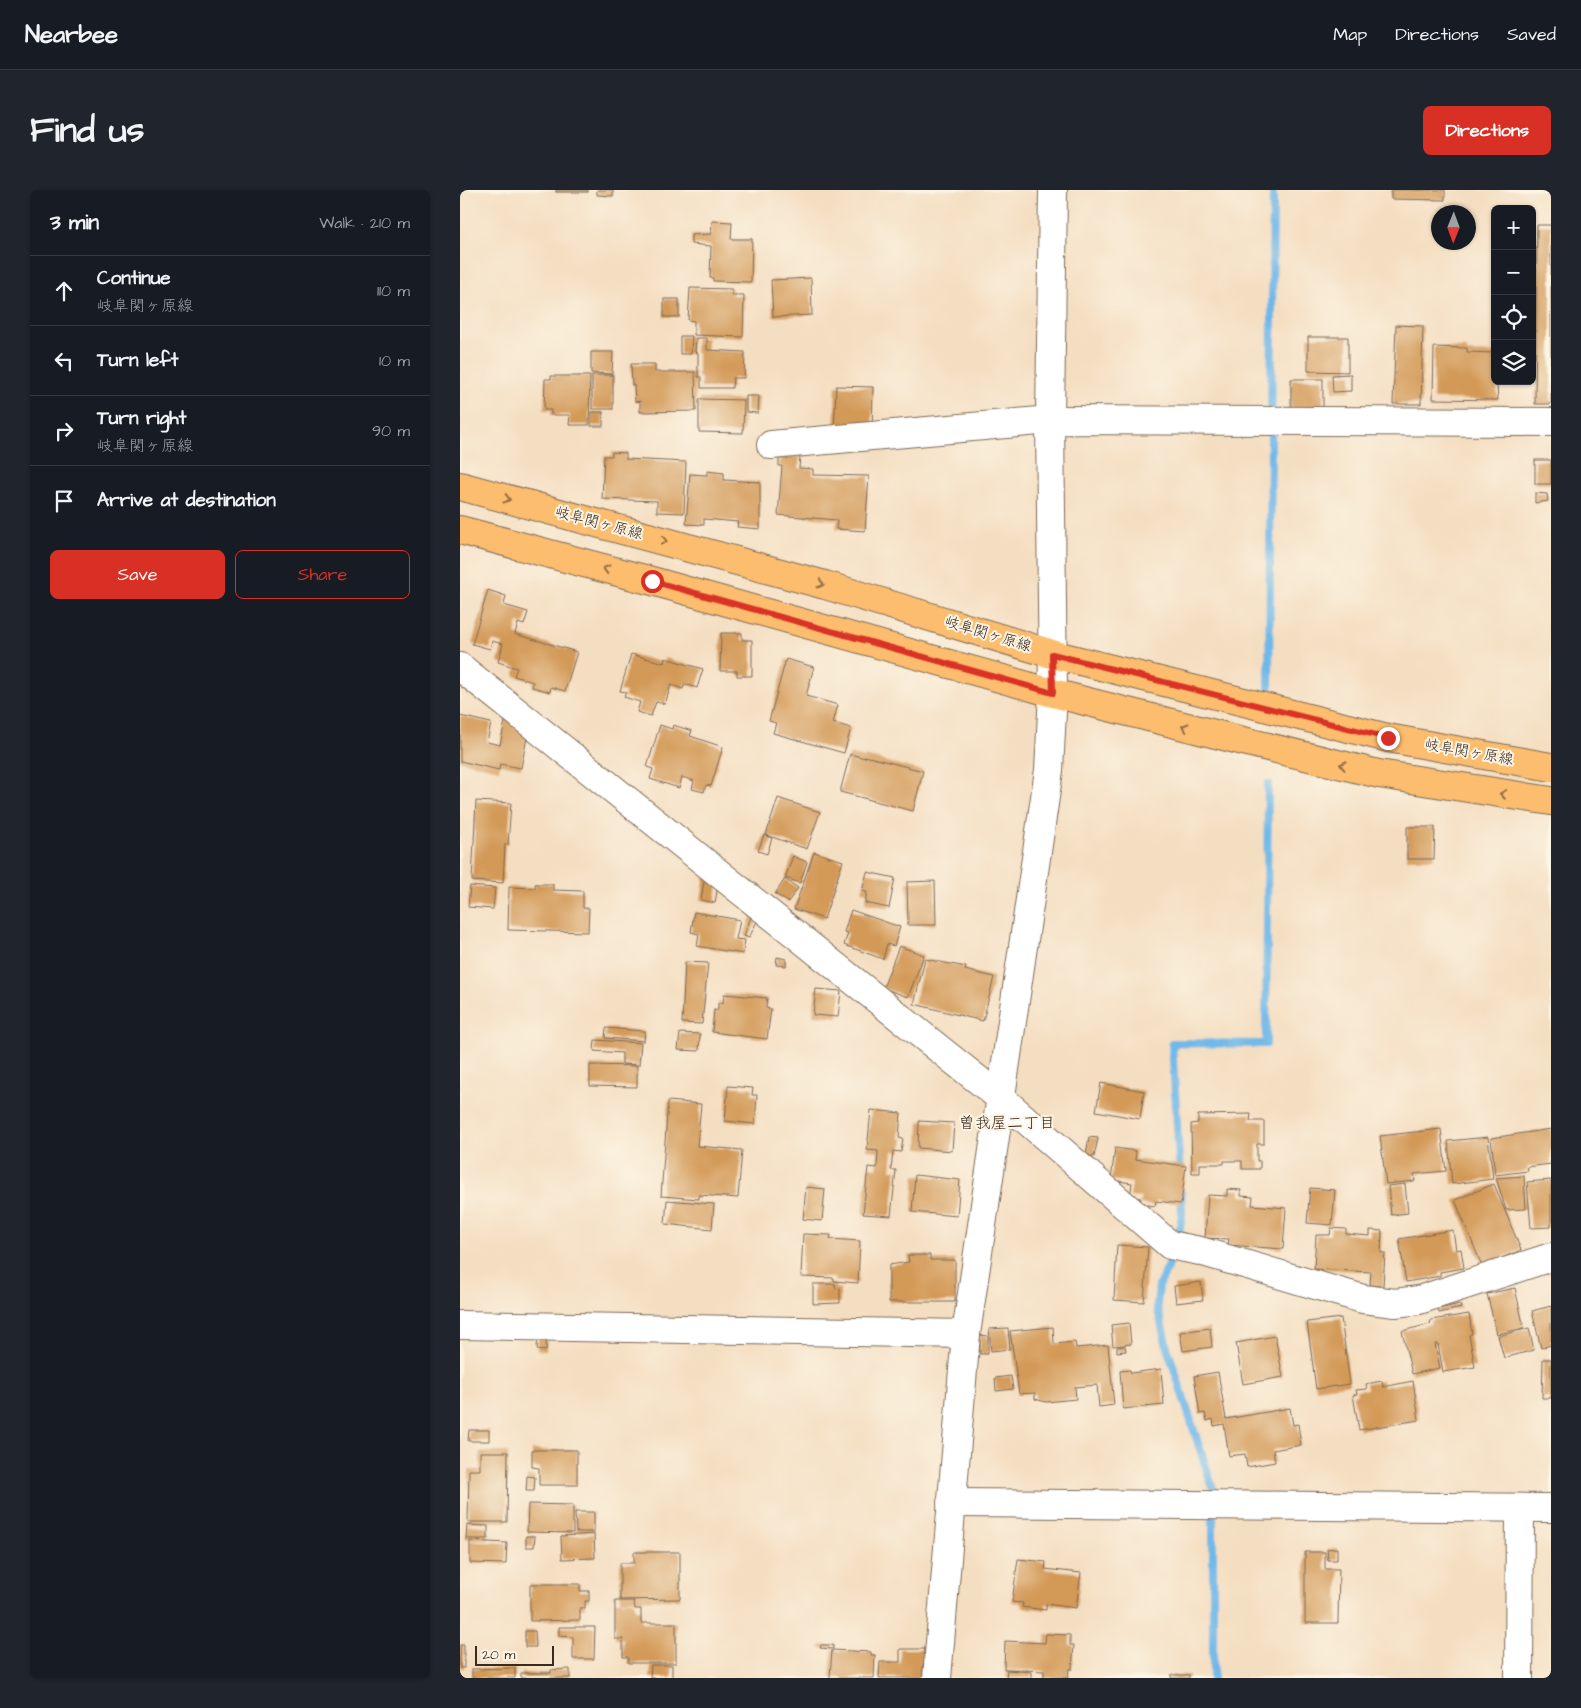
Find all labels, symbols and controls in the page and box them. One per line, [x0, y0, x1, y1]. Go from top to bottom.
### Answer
text: Nearbee [25, 18, 118, 52]
text: Map [1333, 22, 1367, 47]
text: Directions [1395, 22, 1479, 47]
text: Saved [1507, 22, 1556, 47]
text: Find us [30, 106, 144, 155]
button: Directions [1423, 106, 1551, 155]
north arrow [1431, 205, 1476, 250]
map controls [1491, 205, 1536, 385]
button: + [1491, 205, 1536, 250]
text: 3 min [50, 208, 99, 237]
text: Walk · 210 m [319, 212, 410, 234]
button: − [1491, 250, 1536, 295]
text: Continue [97, 265, 171, 292]
icon: ahead [50, 277, 78, 305]
text: 110 m [377, 280, 410, 302]
text: 岐阜関ヶ原線 [97, 295, 193, 317]
button: locate [1491, 295, 1536, 340]
button: layers [1491, 340, 1536, 385]
icon: left [50, 347, 78, 375]
text: Turn left [97, 347, 178, 374]
text: 10 m [379, 350, 410, 372]
text: Turn right [97, 405, 186, 432]
icon: right [50, 417, 78, 445]
text: 90 m [372, 420, 410, 442]
text: 岐阜関ヶ原線 [97, 435, 193, 457]
icon: arrive [50, 487, 78, 515]
text: Arrive at destination [97, 487, 276, 514]
one-way arrow [503, 493, 511, 503]
street label: 岐阜関ヶ原線 [553, 501, 645, 545]
one-way arrow [660, 535, 668, 546]
button: Save [50, 550, 225, 599]
button: Share [235, 550, 410, 599]
one-way arrow [602, 564, 611, 575]
route start [641, 570, 664, 593]
one-way arrow [816, 578, 825, 589]
street label: 岐阜関ヶ原線 [942, 611, 1034, 657]
one-way arrow [1181, 722, 1190, 733]
route end [1377, 727, 1400, 750]
street label: 岐阜関ヶ原線 [1423, 734, 1515, 770]
one-way arrow [1339, 760, 1347, 771]
one-way arrow [1499, 789, 1507, 799]
district label: 曽我屋二丁目 [959, 1112, 1055, 1134]
scale bar [475, 1643, 554, 1666]
text: 20 m [482, 1645, 515, 1665]

